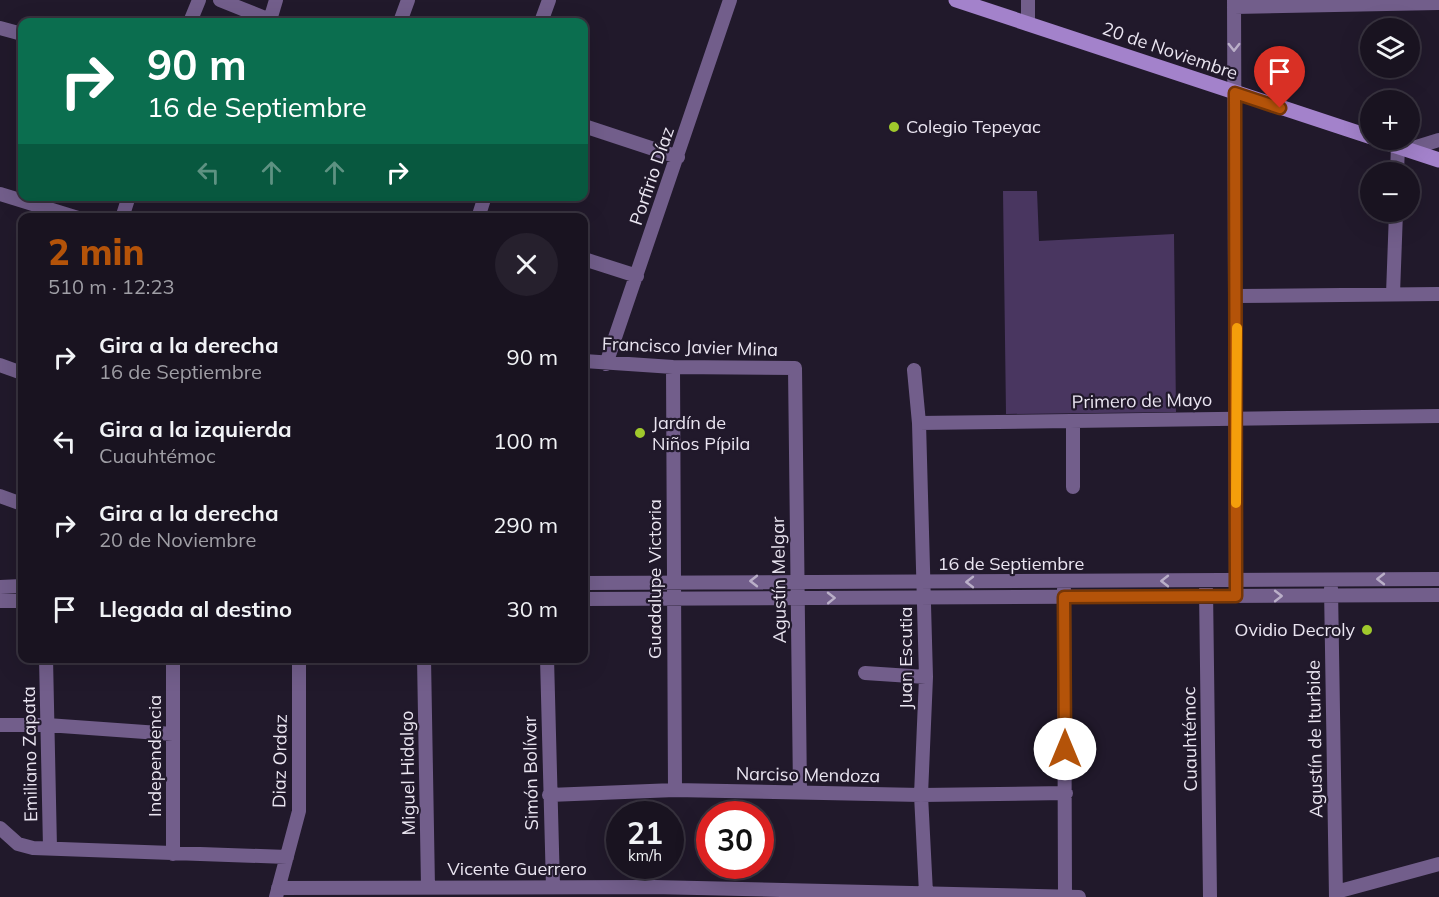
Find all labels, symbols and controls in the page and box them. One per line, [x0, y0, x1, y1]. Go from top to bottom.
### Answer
street label: 20 de Noviembre [1099, 17, 1241, 84]
map controls [1360, 18, 1420, 222]
button: layers [1360, 18, 1420, 78]
text: 90 m [147, 38, 247, 91]
icon: right [48, 42, 126, 120]
one-way arrow [1228, 42, 1241, 51]
pin [1254, 46, 1305, 108]
icon: arrive [1263, 55, 1296, 88]
text: 16 de Septiembre [147, 90, 367, 124]
button: + [1360, 90, 1420, 150]
place label: Colegio Tepeyac [906, 115, 1041, 138]
marker: Colegio Tepeyac [887, 120, 901, 134]
street label: Porfirio Díaz [624, 124, 679, 228]
icon: left [192, 156, 225, 189]
icon: ahead [255, 156, 288, 189]
icon: ahead [318, 156, 351, 189]
icon: right [381, 156, 414, 189]
button: − [1360, 162, 1420, 222]
text: 2 min [48, 229, 144, 274]
button: close [495, 233, 558, 296]
text: 510 m · 12:23 [48, 274, 174, 299]
text: Gira a la derecha [99, 331, 279, 359]
street label: Francisco Javier Mina [602, 332, 778, 361]
icon: right [48, 341, 81, 374]
text: 90 m [507, 343, 558, 371]
text: 16 de Septiembre [99, 359, 262, 384]
street label: Primero de Mayo [1072, 388, 1212, 413]
place label: Jardín de Niños Pípila [652, 411, 750, 455]
text: Gira a la izquierda [99, 415, 292, 443]
icon: left [48, 425, 81, 458]
marker: Jardín de Niños Pípila [633, 426, 647, 440]
text: 100 m [493, 427, 558, 455]
text: Cuauhtémoc [99, 443, 216, 468]
text: Gira a la derecha [99, 499, 279, 527]
street label: Guadalupe Victoria [643, 499, 666, 659]
icon: right [48, 509, 81, 542]
text: 290 m [493, 511, 558, 539]
street label: Agustín Melgar [766, 516, 791, 644]
text: 20 de Noviembre [99, 527, 256, 552]
street label: 16 de Septiembre [938, 552, 1084, 575]
one-way arrow [1376, 573, 1385, 585]
one-way arrow [749, 575, 758, 588]
one-way arrow [1160, 575, 1169, 587]
one-way arrow [965, 576, 974, 588]
one-way arrow [1273, 590, 1282, 602]
one-way arrow [826, 592, 835, 604]
icon: arrive [48, 593, 81, 626]
text: Llegada al destino [99, 595, 292, 623]
text: 30 m [507, 595, 558, 623]
street label: Juan Escutia [894, 607, 917, 709]
place label: Ovidio Decroly [1235, 618, 1355, 641]
marker: Ovidio Decroly [1360, 623, 1374, 637]
street label: Agustín de Iturbide [1302, 660, 1327, 818]
street label: Emiliano Zapata [17, 686, 42, 822]
street label: Cuauhtémoc [1177, 686, 1202, 792]
street label: Independencia [143, 695, 166, 817]
street label: Miguel Hidalgo [395, 710, 420, 836]
street label: Diaz Ordaz [267, 714, 292, 808]
street label: Simón Bolívar [518, 715, 543, 831]
position arrow [1033, 717, 1097, 781]
street label: Narciso Mendoza [736, 762, 880, 787]
speed limit sign: 30 [696, 801, 774, 879]
text: 21 [627, 814, 663, 852]
text: km/h [628, 846, 662, 865]
street label: Vicente Guerrero [447, 857, 587, 880]

